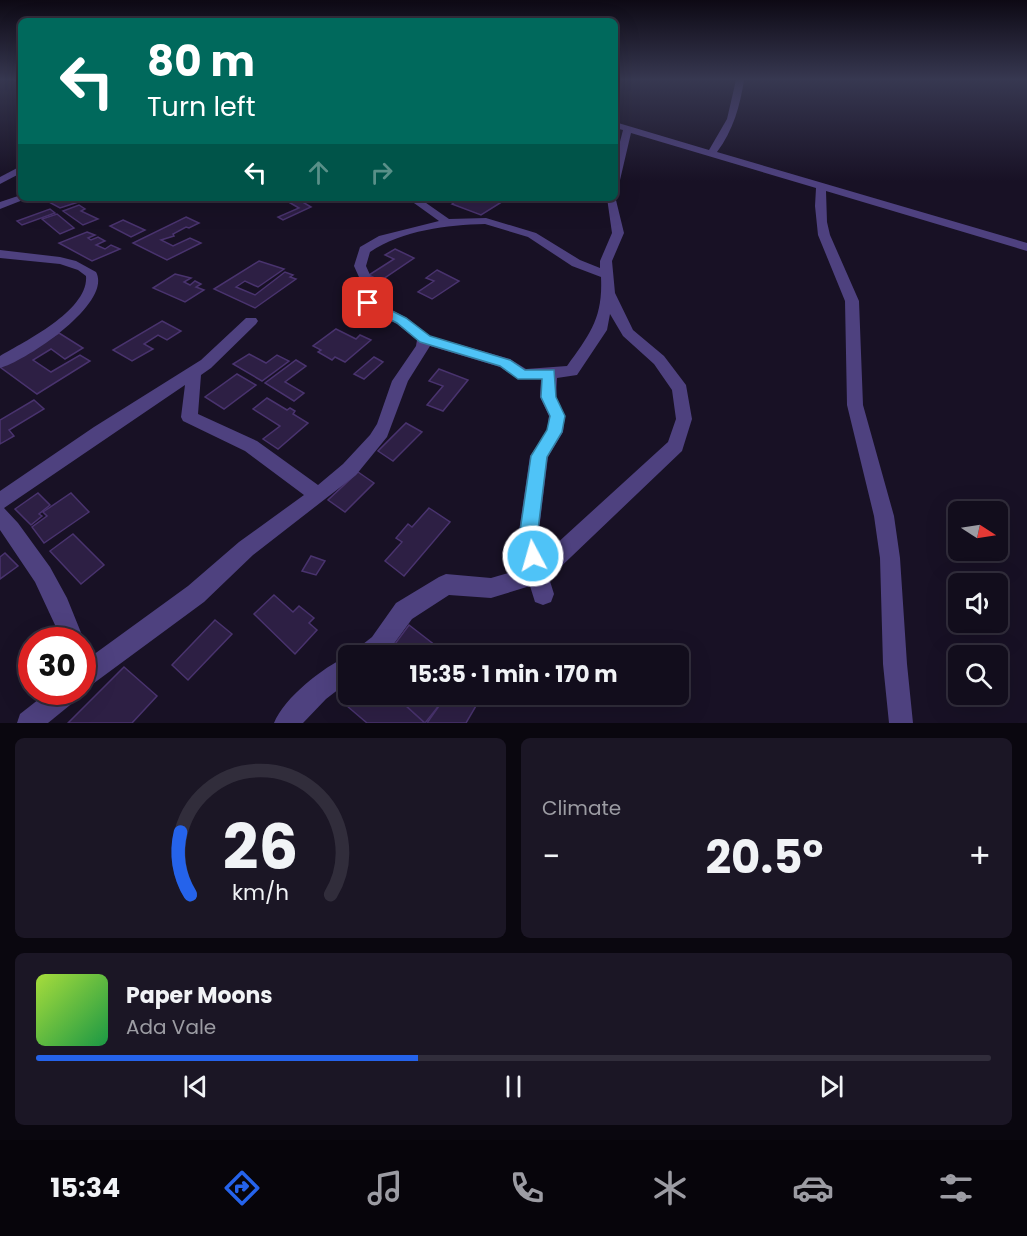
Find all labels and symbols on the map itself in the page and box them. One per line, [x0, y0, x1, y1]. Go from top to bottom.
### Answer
pin [342, 277, 393, 328]
north arrow [948, 501, 1008, 561]
position arrow [501, 524, 565, 588]
speed limit sign: 30 [18, 627, 96, 705]

